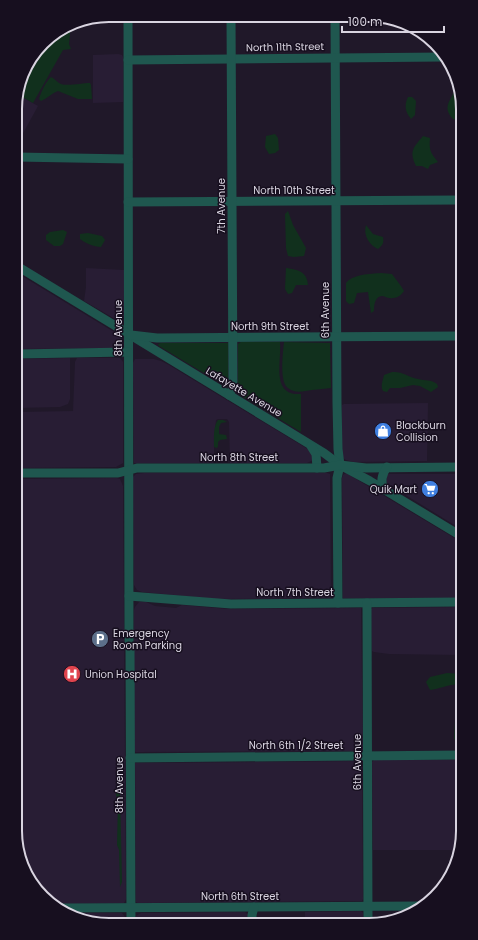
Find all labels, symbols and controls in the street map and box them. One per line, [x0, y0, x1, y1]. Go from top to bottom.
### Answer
scale bar [342, 8, 444, 34]
text: 100 m [348, 13, 382, 30]
street label: North 11th Street [246, 39, 325, 55]
street label: 7th Avenue [214, 178, 229, 234]
street label: North 10th Street [253, 183, 335, 198]
street label: 6th Avenue [318, 282, 333, 338]
street label: 8th Avenue [111, 300, 126, 356]
street label: North 9th Street [231, 319, 309, 334]
street label: Lafayette Avenue [203, 363, 285, 421]
place label: Blackburn Collision [396, 418, 446, 445]
shop icon: Blackburn Collision [373, 421, 393, 441]
street label: North 8th Street [200, 450, 278, 465]
supermarket icon: Quik Mart [420, 479, 440, 499]
place label: Quik Mart [370, 482, 417, 497]
street label: North 7th Street [256, 585, 334, 600]
place label: Emergency Room Parking [113, 626, 182, 653]
parking icon: Emergency Room Parking [90, 629, 110, 649]
hospital icon: Union Hospital [62, 664, 82, 684]
place label: Union Hospital [85, 667, 157, 682]
street label: 6th Avenue [350, 734, 365, 790]
street label: North 6th 1/2 Street [249, 738, 344, 753]
street label: 8th Avenue [112, 757, 127, 813]
street label: North 6th Street [201, 889, 279, 904]

